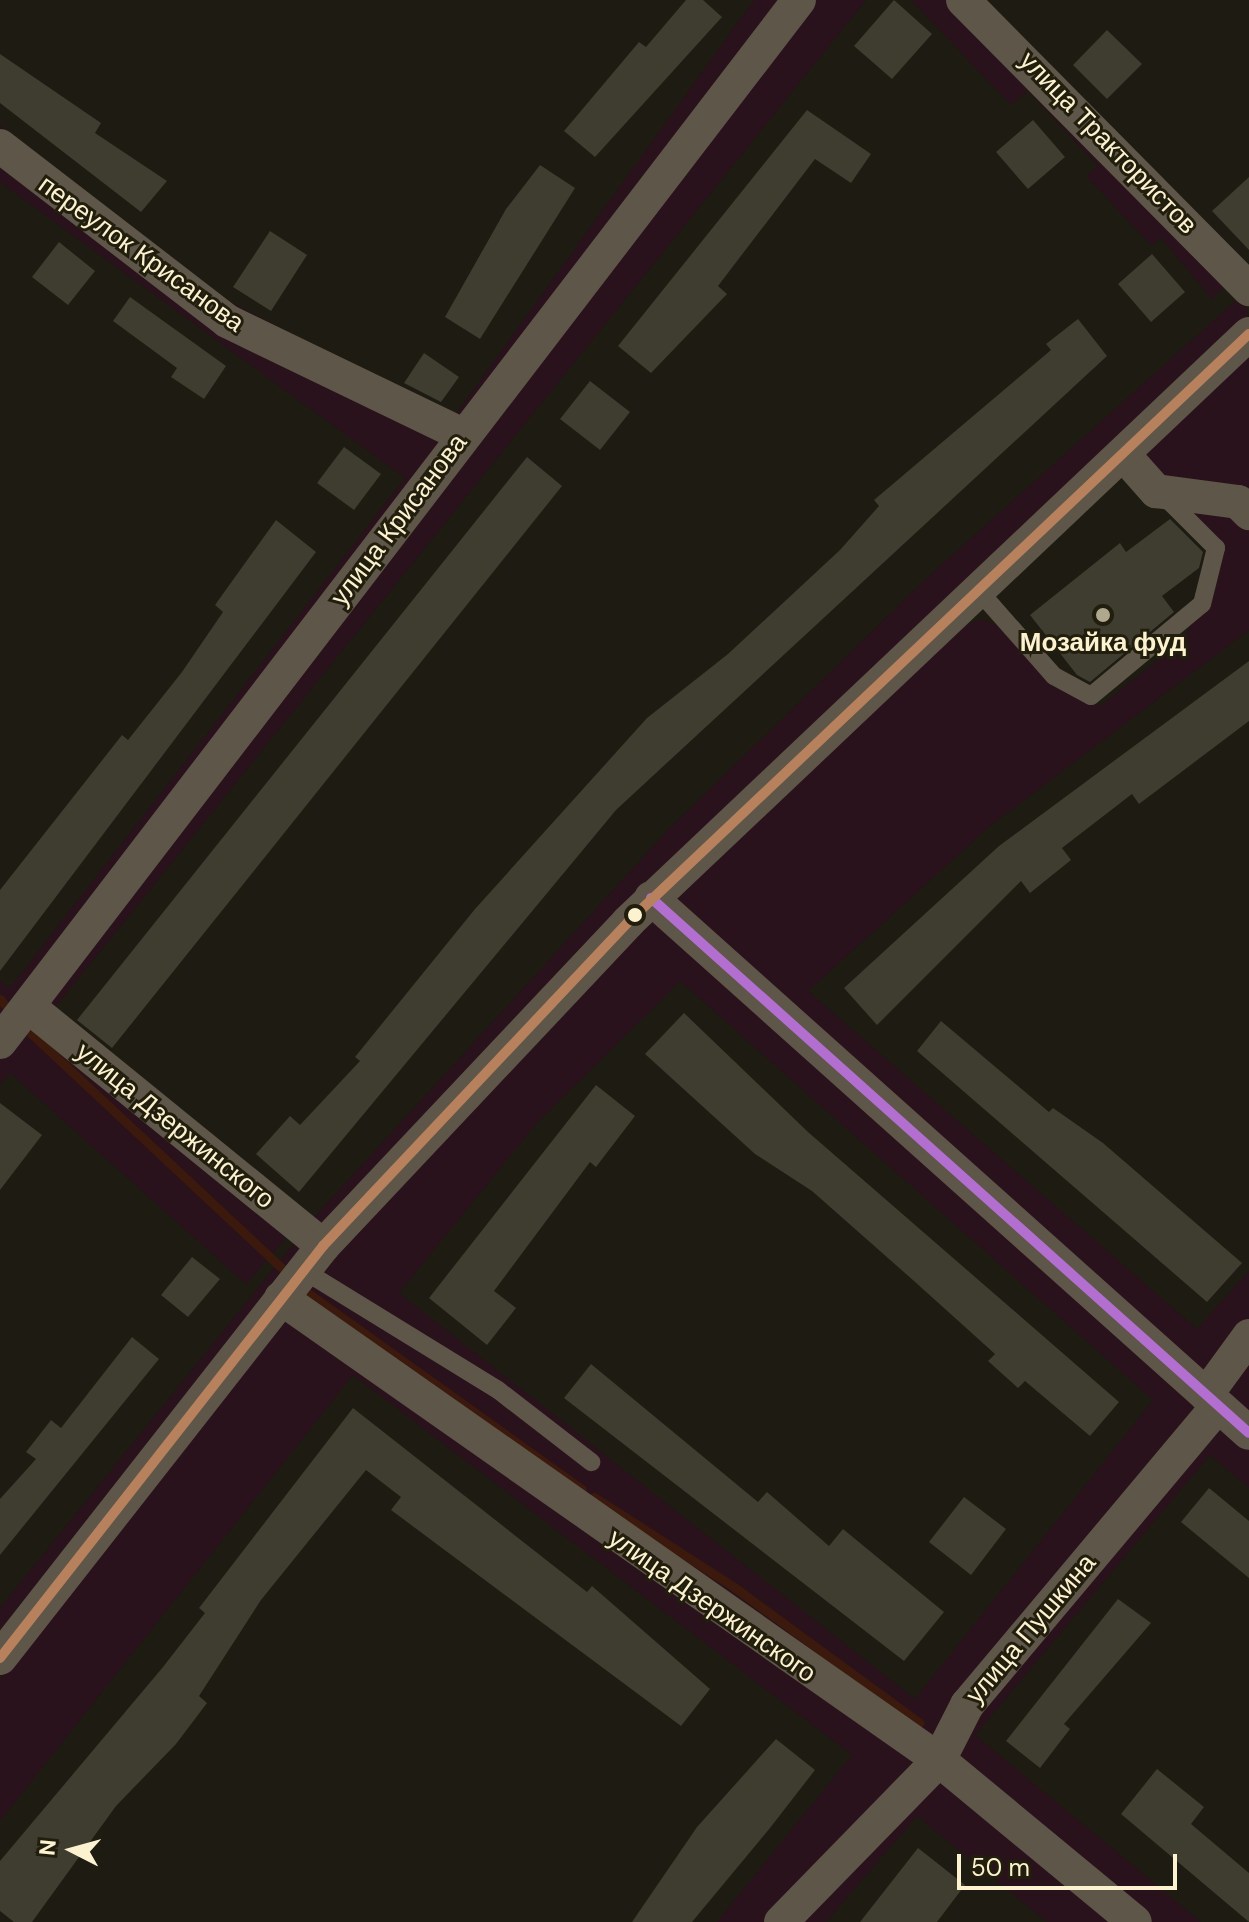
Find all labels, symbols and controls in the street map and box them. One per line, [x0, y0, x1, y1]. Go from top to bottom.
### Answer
street label: улица Трактористов [1013, 45, 1203, 241]
street label: переулок Крисанова [32, 169, 250, 339]
street label: улица Крисанова [324, 428, 474, 612]
marker: Мозайка фуд [1094, 606, 1112, 624]
place label: Мозайка фуд [1020, 627, 1186, 659]
unlabelled marker [627, 907, 643, 923]
street label: улица Дзержинского [70, 1036, 280, 1216]
street label: улица Дзержинского [602, 1523, 822, 1689]
street label: улица Пушкина [959, 1548, 1103, 1710]
north arrow [32, 1810, 112, 1890]
text: N [32, 1838, 63, 1857]
scale bar [961, 1838, 1181, 1888]
text: 50 m [971, 1852, 1030, 1883]

